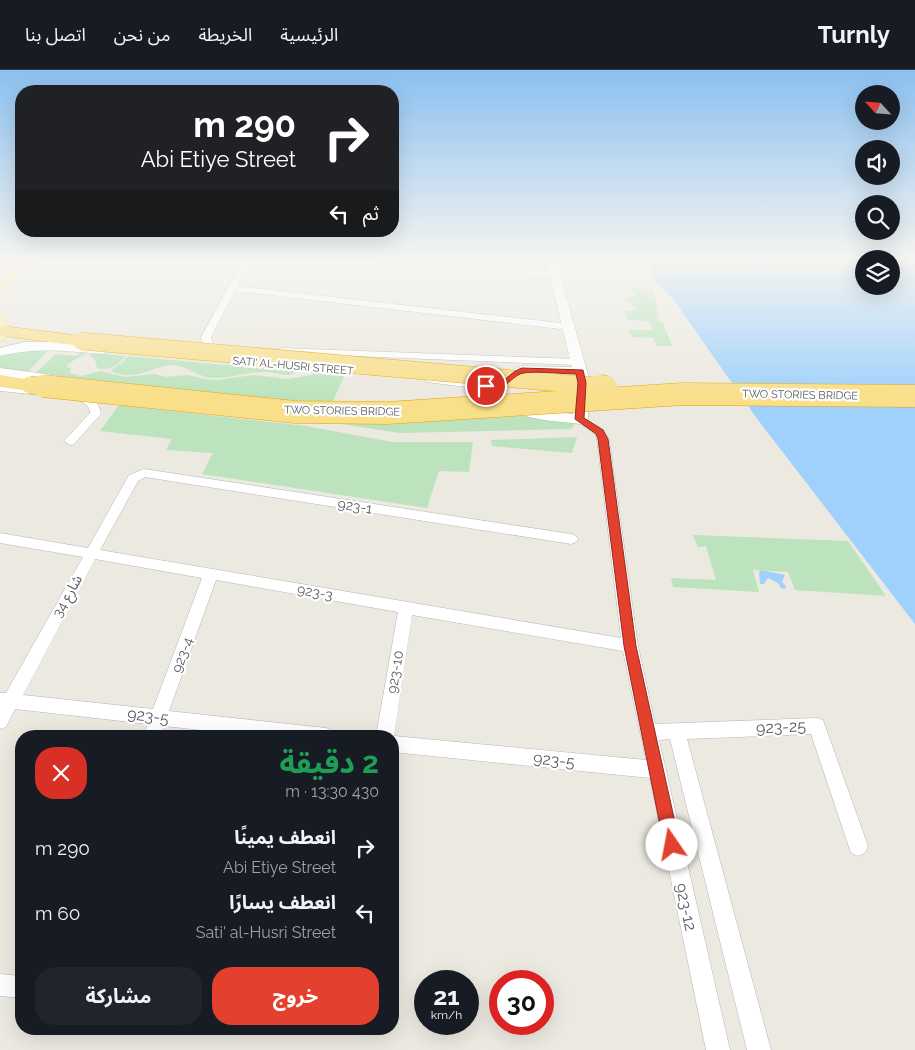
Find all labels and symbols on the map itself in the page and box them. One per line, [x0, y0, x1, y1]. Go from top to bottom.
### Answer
north arrow [855, 85, 900, 130]
street label: SATI' AL-HUSRI STREET [232, 354, 354, 378]
pin [465, 365, 507, 407]
street label: TWO STORIES BRIDGE [742, 387, 858, 403]
street label: TWO STORIES BRIDGE [284, 403, 400, 419]
street label: 923-1 [337, 495, 373, 517]
street label: شارع 34 [49, 572, 88, 621]
street label: 923-3 [296, 581, 334, 603]
street label: 923-4 [168, 635, 196, 675]
street label: 923-10 [384, 649, 406, 695]
street label: 923-5 [126, 704, 170, 728]
street label: 923-25 [756, 716, 807, 738]
street label: 923-5 [532, 748, 576, 772]
position arrow [645, 818, 697, 870]
street label: 923-12 [672, 882, 700, 932]
speed limit sign: 30 [489, 970, 554, 1035]

